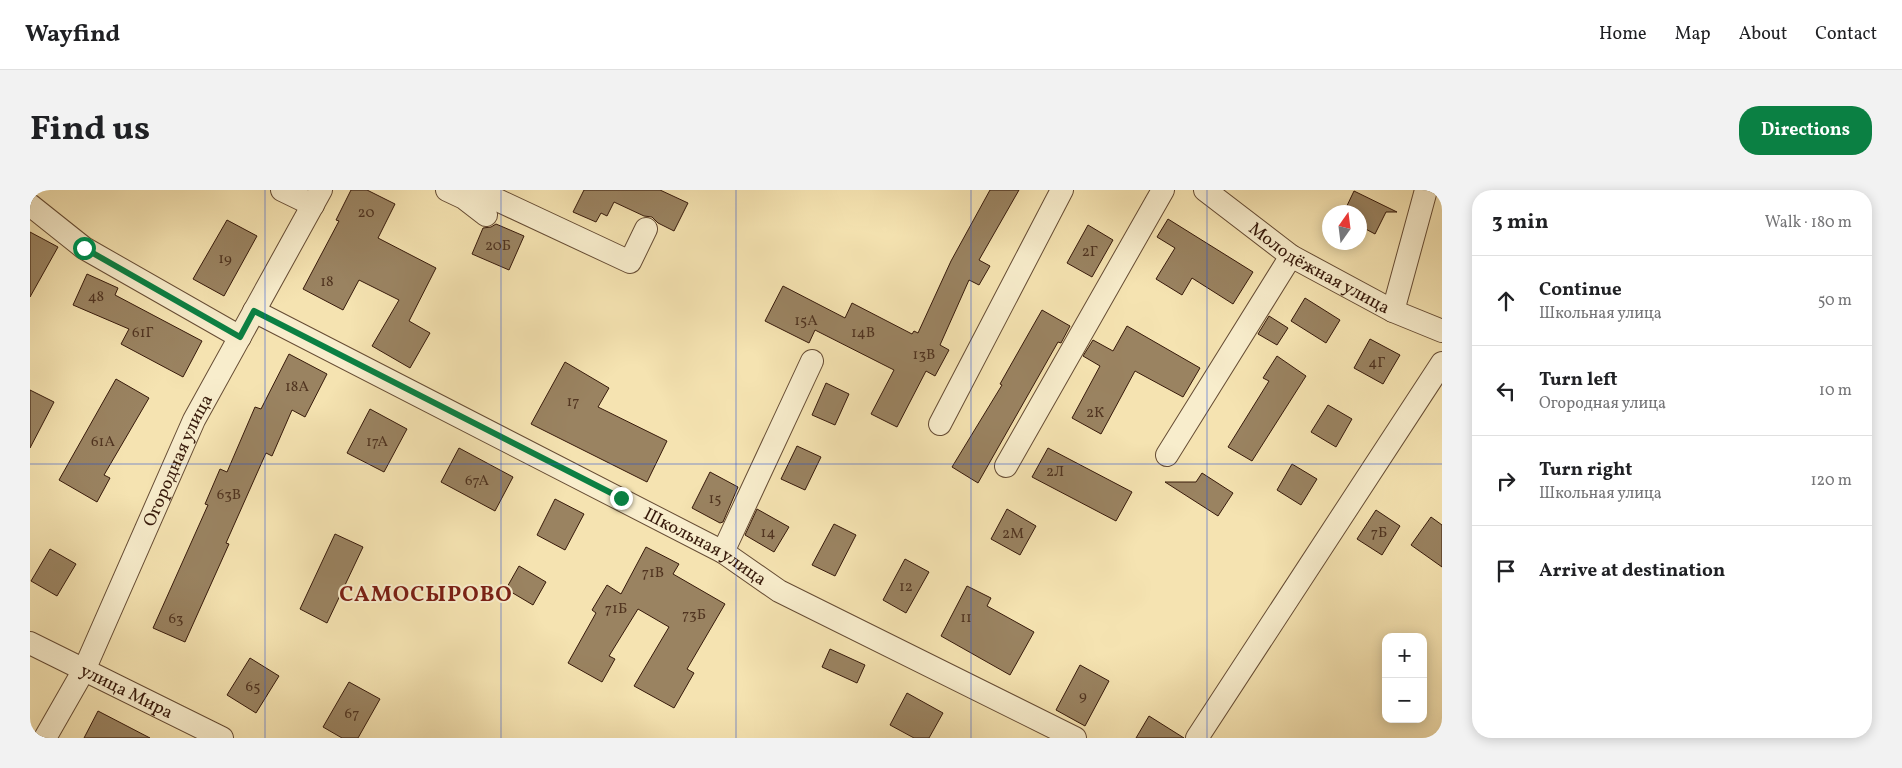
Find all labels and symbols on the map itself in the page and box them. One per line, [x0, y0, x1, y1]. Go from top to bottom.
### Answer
house number: 20 [358, 203, 374, 224]
north arrow [1322, 205, 1367, 250]
street label: Молодёжная улица [1243, 217, 1394, 321]
house number: 20Б [485, 236, 511, 257]
route start [73, 237, 96, 260]
house number: 2Г [1082, 242, 1098, 263]
house number: 19 [218, 249, 232, 270]
house number: 18 [320, 272, 334, 293]
house number: 48 [88, 287, 104, 308]
house number: 15А [794, 311, 818, 332]
house number: 61Г [132, 323, 154, 344]
house number: 14В [851, 323, 875, 344]
house number: 13В [913, 345, 935, 366]
house number: 4Г [1368, 353, 1386, 374]
house number: 18А [285, 377, 309, 398]
street label: Огородная улица [138, 390, 220, 531]
house number: 17 [566, 392, 580, 413]
house number: 2К [1086, 403, 1104, 424]
house number: 61А [91, 432, 115, 453]
house number: 17А [366, 432, 389, 453]
house number: 2Л [1046, 462, 1064, 483]
house number: 67А [465, 471, 489, 492]
house number: 63В [217, 485, 241, 506]
route end [610, 487, 633, 510]
house number: 15 [708, 489, 722, 510]
street label: Школьная улица [639, 502, 771, 593]
house number: 14 [761, 523, 775, 544]
house number: 7Б [1371, 523, 1387, 544]
house number: 2М [1002, 524, 1024, 545]
house number: 71В [642, 563, 664, 584]
house number: 12 [899, 577, 913, 598]
district label: САМОСЫРОВО [339, 580, 513, 611]
house number: 71Б [605, 599, 627, 620]
house number: 73Б [682, 605, 706, 626]
house number: 11 [960, 608, 972, 629]
house number: 63 [168, 609, 184, 630]
street label: улица Мира [75, 659, 177, 726]
house number: 65 [246, 677, 260, 698]
house number: 9 [1079, 686, 1087, 707]
house number: 67 [345, 704, 359, 725]

